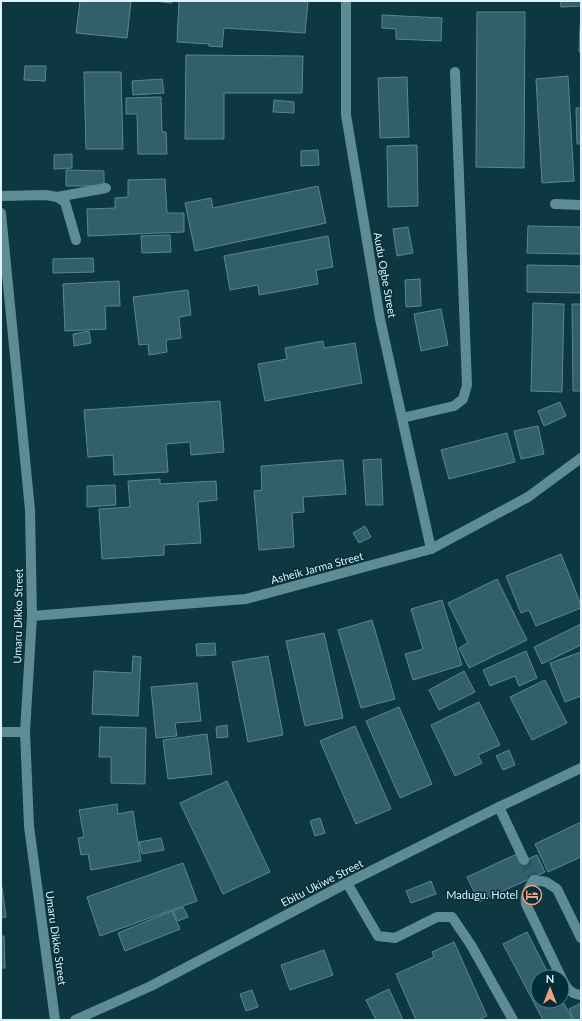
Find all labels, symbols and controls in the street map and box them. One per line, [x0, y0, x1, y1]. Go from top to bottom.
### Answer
street label: Audu Ogbe Street [372, 231, 399, 319]
street label: Asheik Jarma Street [269, 549, 365, 586]
street label: Umaru Dikko Street [10, 568, 25, 664]
street label: Ebitu Ukiwe Street [279, 856, 365, 909]
hotel icon: Madugu. Hotel [521, 884, 543, 906]
place label: Madugu. Hotel [446, 888, 518, 901]
street label: Umaru Dikko Street [43, 890, 70, 986]
north arrow [530, 969, 570, 1009]
text: N [546, 972, 554, 985]

